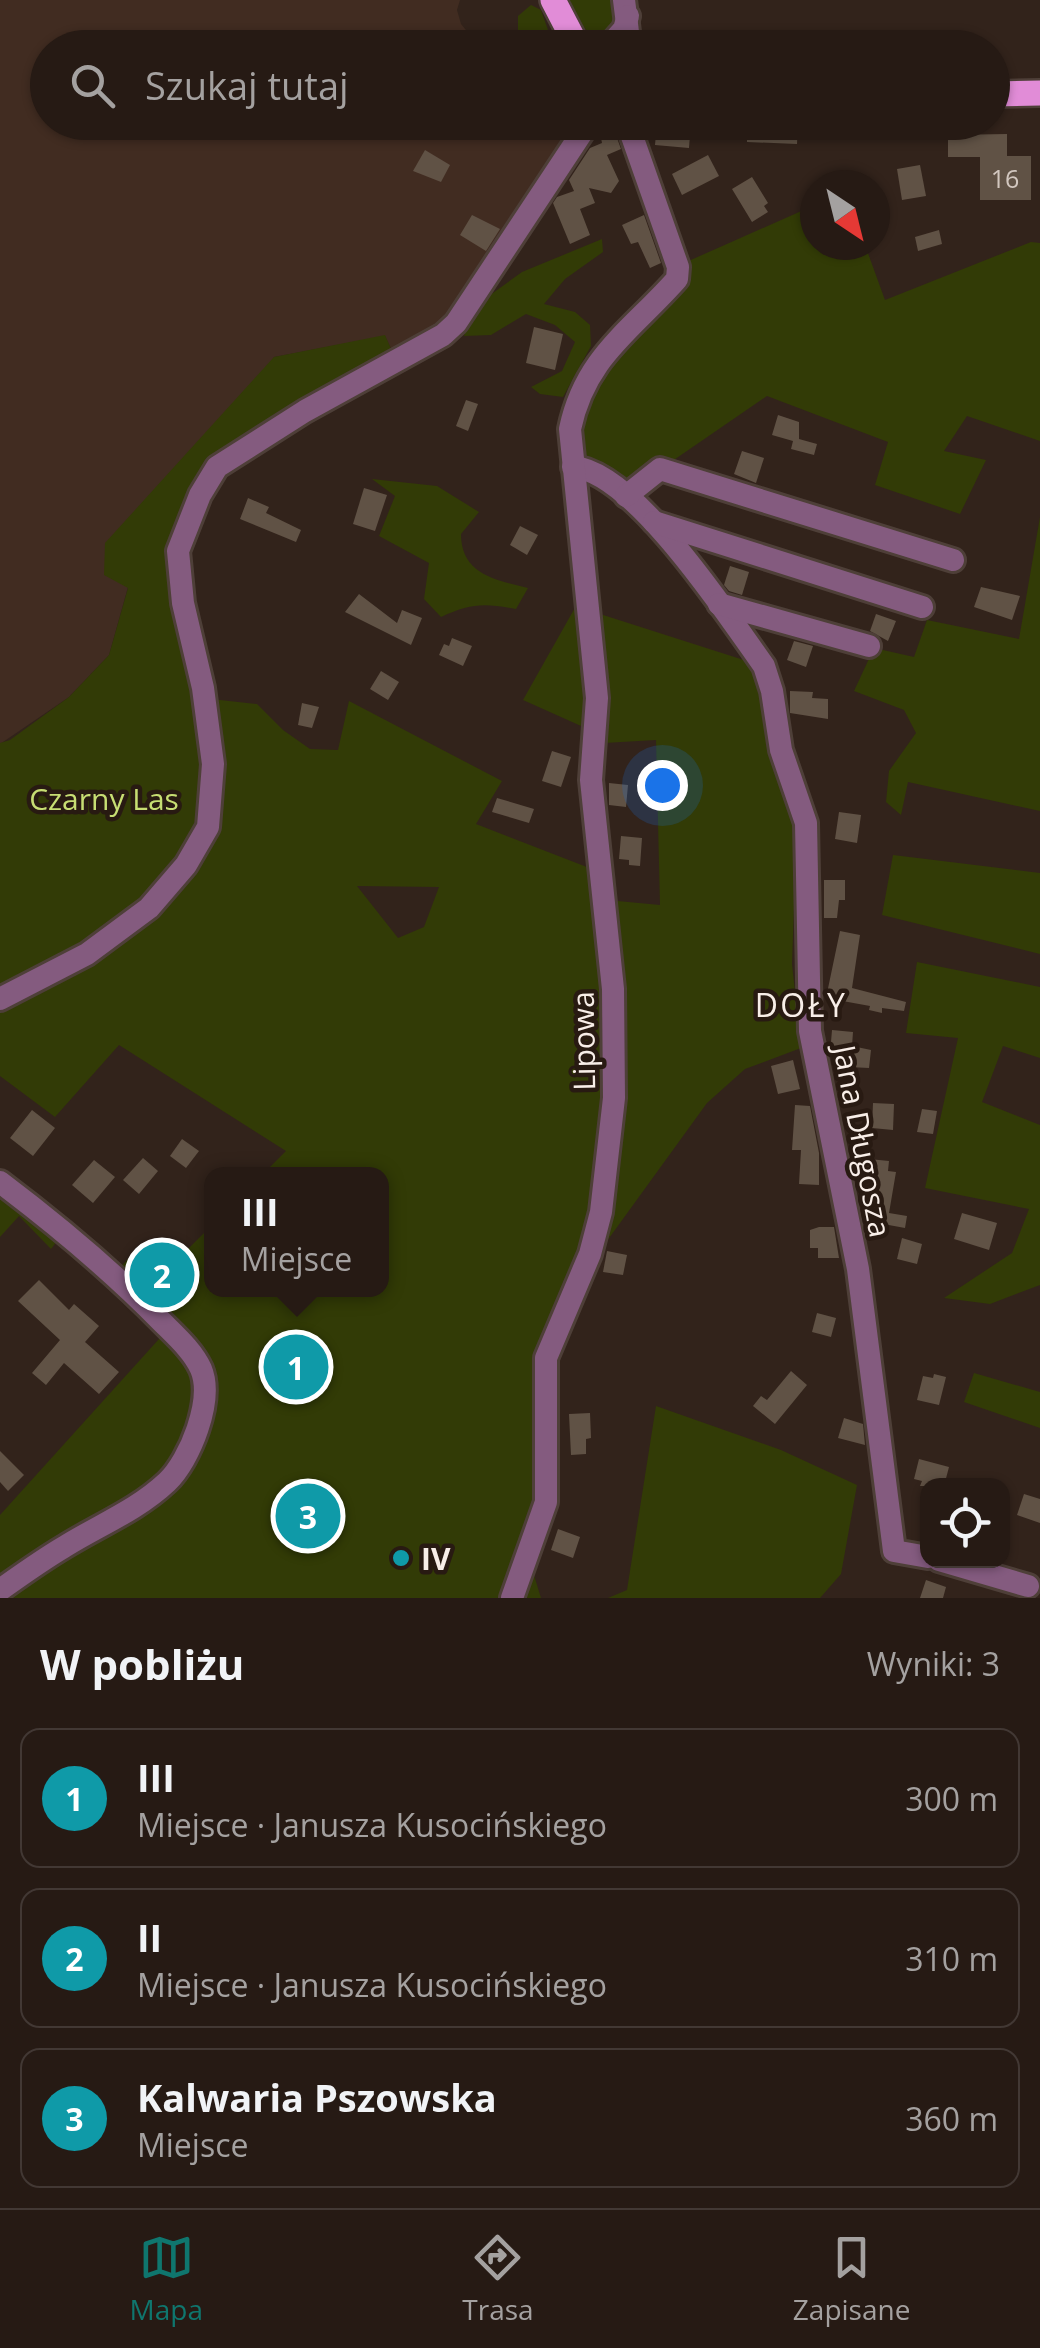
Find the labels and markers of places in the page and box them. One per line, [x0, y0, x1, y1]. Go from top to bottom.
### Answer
pin: 2 [130, 1238, 194, 1312]
pin: 1 [264, 1330, 328, 1404]
pin: 3 [276, 1478, 340, 1554]
place label: IV [421, 1538, 451, 1579]
marker: IV [390, 1547, 412, 1569]

